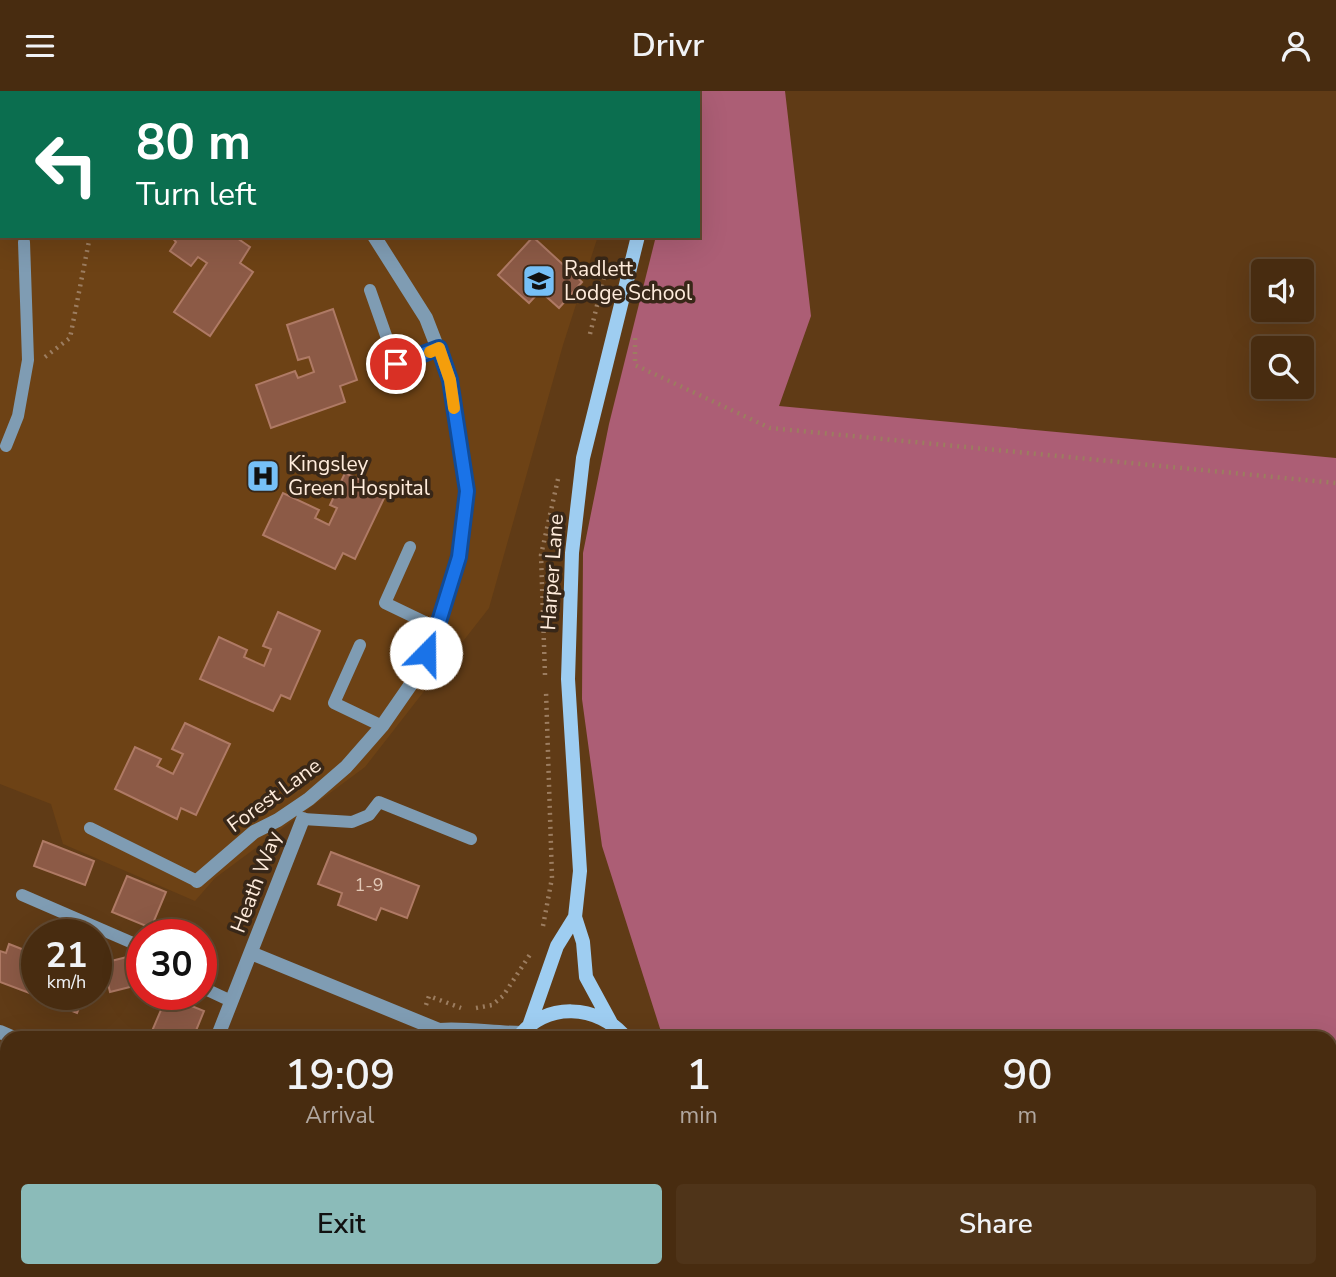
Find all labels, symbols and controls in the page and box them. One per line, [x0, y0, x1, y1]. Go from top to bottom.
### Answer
text: Drivr [632, 24, 704, 67]
icon: menu [21, 27, 59, 65]
icon: person [1277, 27, 1315, 65]
text: 80 m [136, 109, 251, 176]
icon: left [21, 119, 112, 210]
text: Turn left [136, 173, 256, 216]
place label: Radlett Lodge School [564, 255, 693, 307]
map controls [1251, 259, 1314, 399]
button: sound [1251, 259, 1314, 322]
school or university icon: Radlett Lodge School [520, 262, 558, 300]
pin [366, 334, 426, 394]
button: search [1251, 336, 1314, 399]
icon: arrive [377, 345, 415, 383]
place label: Kingsley Green Hospital [288, 450, 431, 502]
hospital icon: Kingsley Green Hospital [244, 457, 282, 495]
street label: Harper Lane [534, 513, 570, 631]
position arrow [389, 616, 463, 690]
street label: Forest Lane [221, 751, 327, 839]
street label: Heath Way [224, 827, 288, 937]
house number: 1-9 [354, 873, 384, 897]
speed limit sign: 30 [126, 919, 217, 1010]
text: 21 [45, 932, 88, 979]
text: km/h [47, 970, 86, 994]
text: 19:09 [284, 1047, 395, 1104]
text: 1 [686, 1047, 711, 1104]
text: 90 [1002, 1047, 1053, 1104]
text: Arrival [305, 1100, 374, 1131]
text: min [680, 1100, 718, 1131]
text: m [1017, 1100, 1037, 1131]
button: Exit [21, 1184, 662, 1264]
button: Share [676, 1184, 1316, 1264]

